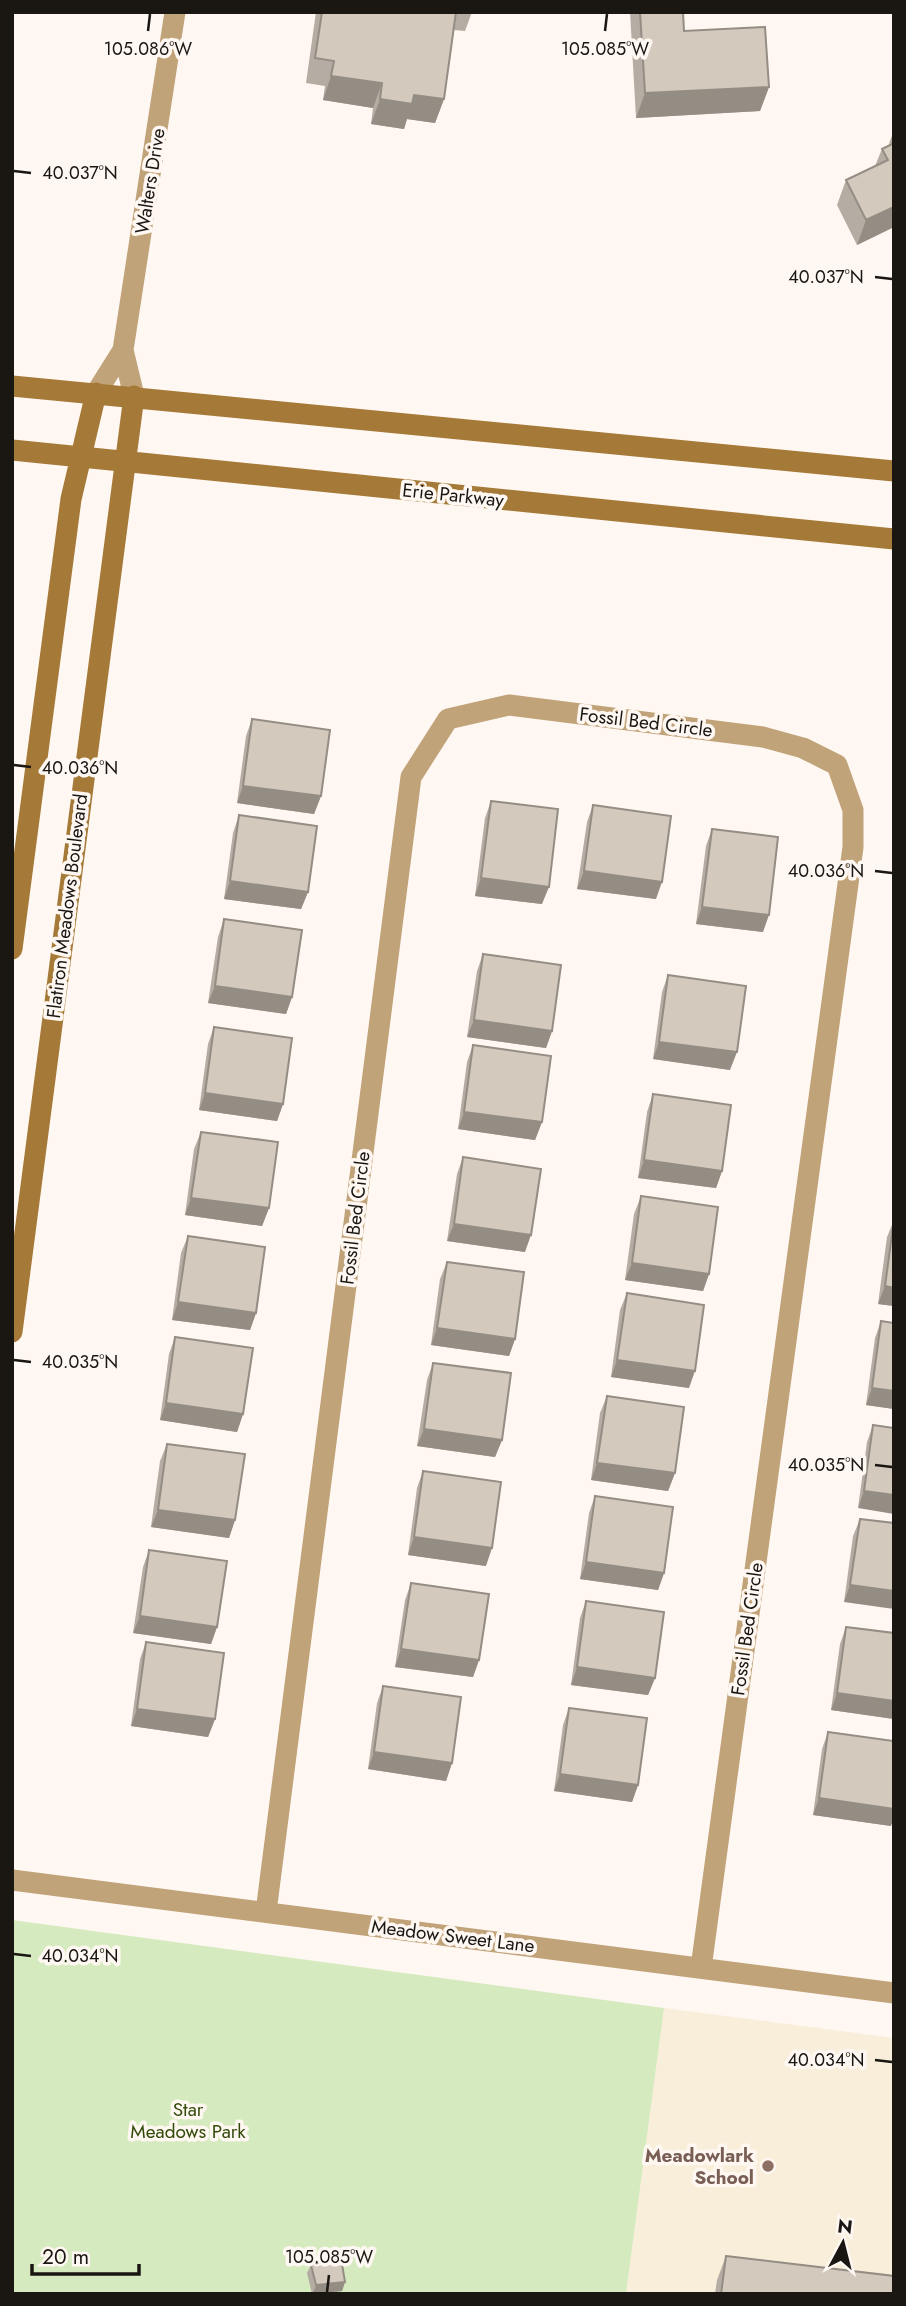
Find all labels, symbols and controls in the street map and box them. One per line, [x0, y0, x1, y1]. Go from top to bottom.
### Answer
text: 105.086°W [104, 36, 192, 62]
text: 105.085°W [561, 36, 649, 62]
street label: Walters Drive [128, 126, 172, 236]
text: 40.037°N [42, 160, 118, 186]
text: 40.037°N [788, 264, 864, 290]
street label: Erie Parkway [401, 476, 506, 514]
street label: Fossil Bed Circle [578, 700, 714, 744]
text: 40.036°N [42, 755, 118, 781]
street label: Flatiron Meadows Boulevard [40, 792, 94, 1020]
text: 40.036°N [788, 858, 864, 884]
street label: Fossil Bed Circle [333, 1150, 377, 1286]
text: 40.035°N [42, 1349, 118, 1375]
text: 40.035°N [788, 1452, 864, 1478]
street label: Fossil Bed Circle [724, 1561, 770, 1697]
street label: Meadow Sweet Lane [370, 1913, 536, 1959]
text: 40.034°N [42, 1943, 118, 1969]
text: 40.034°N [788, 2047, 864, 2073]
park label: Star Meadows Park [130, 2096, 246, 2145]
place label: Meadowlark School [645, 2142, 754, 2191]
marker: Meadowlark School [760, 2158, 776, 2174]
north arrow [808, 2208, 878, 2278]
text: N [836, 2212, 854, 2241]
scale bar [32, 2232, 138, 2276]
text: 20 m [42, 2242, 89, 2272]
text: 105.085°W [285, 2244, 373, 2270]

